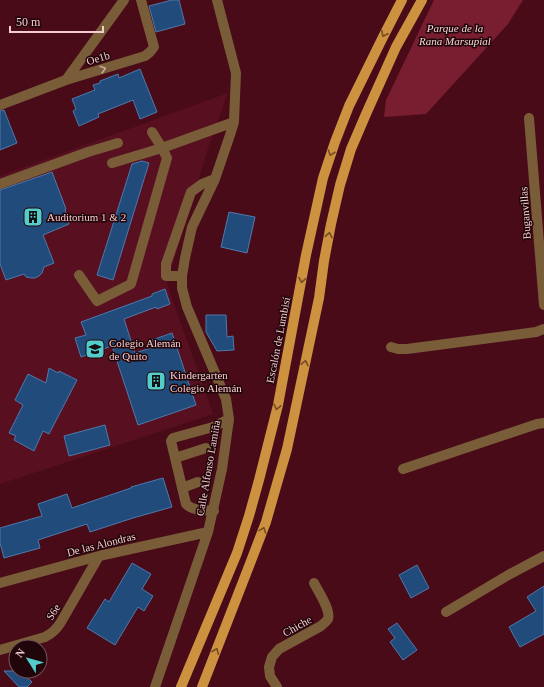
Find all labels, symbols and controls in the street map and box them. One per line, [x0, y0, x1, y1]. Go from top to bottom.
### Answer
scale bar [10, 8, 103, 34]
text: 50 m [16, 15, 41, 29]
park label: Parque de la Rana Marsupial [418, 22, 491, 47]
one-way arrow [381, 30, 389, 38]
street label: Oe1b [85, 49, 112, 67]
one-way arrow [99, 65, 106, 74]
one-way arrow [327, 150, 336, 157]
street label: Buganvillas [517, 186, 533, 240]
building icon: Auditorium 1 & 2 [22, 206, 44, 228]
place label: Auditorium 1 & 2 [47, 211, 126, 223]
one-way arrow [324, 232, 333, 238]
one-way arrow [298, 277, 307, 283]
street label: Escalón de Lumbisí [264, 296, 292, 384]
place label: Colegio Alemán de Quito [109, 337, 181, 362]
school or university icon: Colegio Alemán de Quito [84, 338, 106, 360]
one-way arrow [300, 360, 308, 366]
place label: Kindergarten Colegio Alemán [170, 369, 242, 394]
building icon: Kindergarten Colegio Alemán [145, 370, 167, 392]
one-way arrow [274, 404, 282, 410]
street label: Calle Alfonso Lamiña [194, 419, 222, 517]
one-way arrow [258, 526, 267, 533]
street label: De las Alondras [65, 530, 137, 558]
street label: S6e [44, 602, 63, 622]
street label: Chiche [280, 613, 314, 639]
north arrow [8, 639, 48, 679]
text: N [13, 646, 27, 660]
one-way arrow [212, 647, 220, 654]

